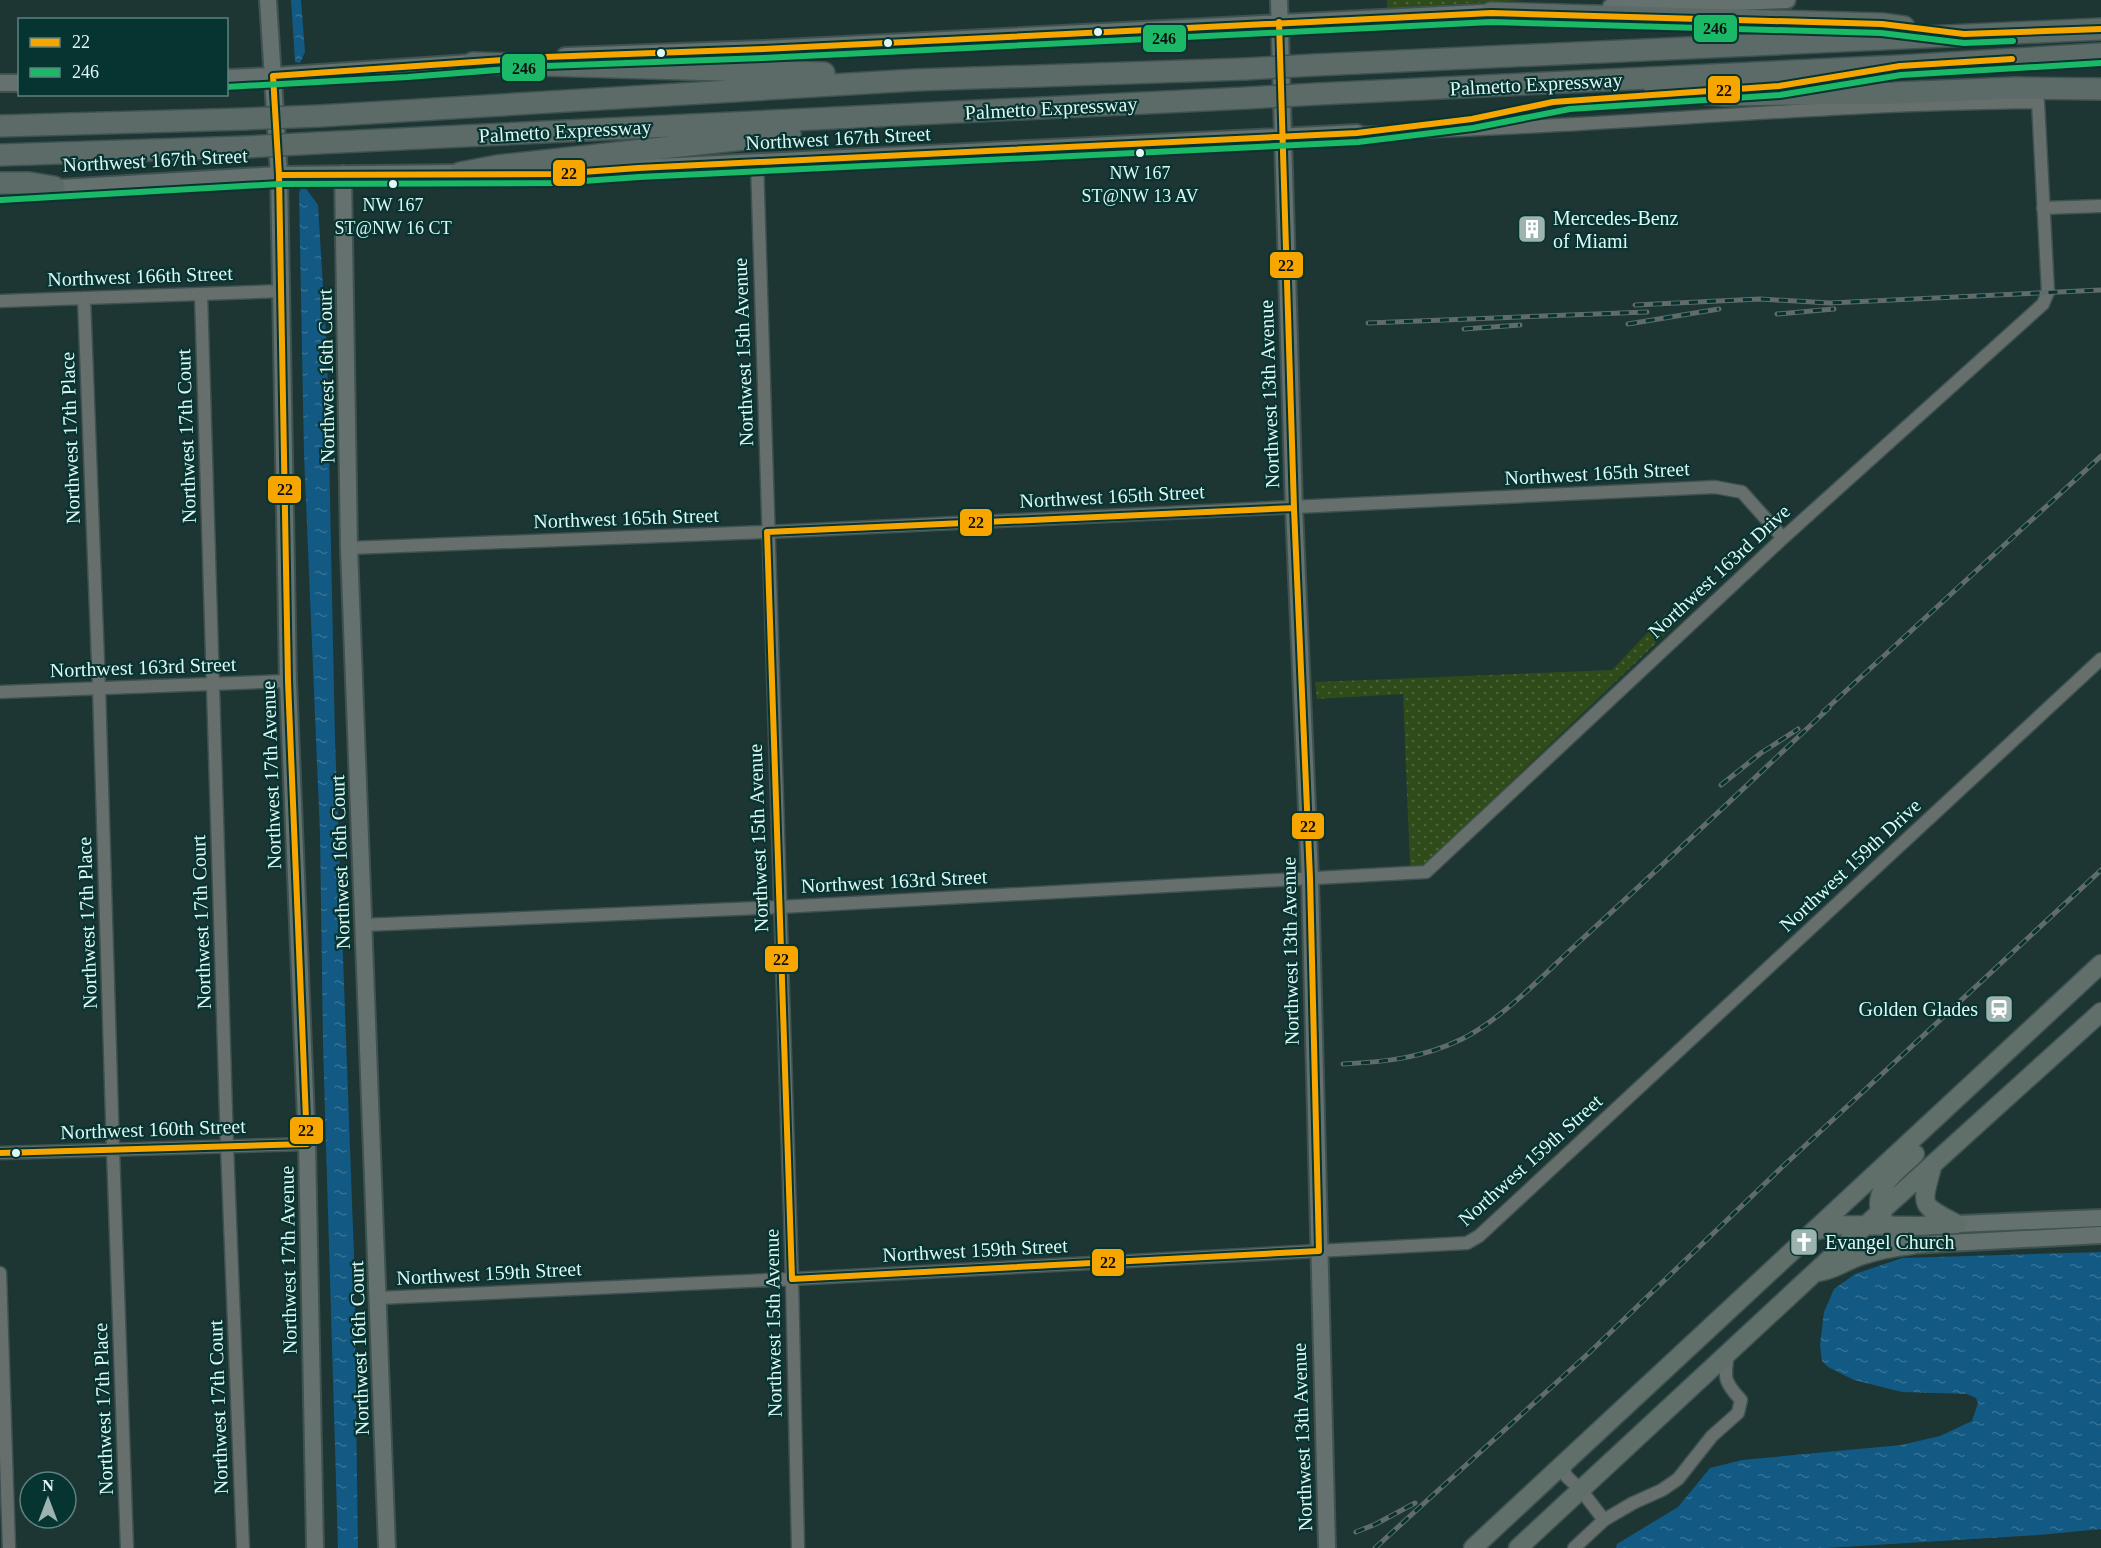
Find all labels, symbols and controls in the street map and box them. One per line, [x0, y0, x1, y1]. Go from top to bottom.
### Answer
line badge: 246 [1693, 14, 1738, 43]
legend [18, 18, 228, 96]
text: 246 [1703, 20, 1727, 37]
line badge: 246 [1142, 24, 1187, 53]
unlabelled marker [1092, 26, 1104, 38]
text: 246 [1152, 30, 1176, 47]
text: 22 [72, 32, 90, 52]
unlabelled marker [882, 37, 894, 49]
unlabelled marker [655, 47, 667, 59]
line badge: 246 [501, 53, 546, 82]
text: 246 [512, 60, 536, 77]
text: 246 [72, 62, 99, 82]
street label: Palmetto Expressway [1449, 68, 1623, 101]
line badge: 22 [1707, 75, 1741, 104]
text: 22 [1716, 82, 1732, 99]
street label: Palmetto Expressway [964, 92, 1138, 125]
street label: Palmetto Expressway [478, 115, 652, 148]
street label: Northwest 167th Street [745, 122, 932, 154]
street label: Northwest 167th Street [62, 144, 249, 176]
marker: NW 167 ST@NW 13 AV [1134, 147, 1146, 159]
line badge: 22 [552, 159, 586, 187]
place label: NW 167 ST@NW 13 AV [1082, 163, 1198, 206]
text: 22 [561, 165, 577, 182]
marker: NW 167 ST@NW 16 CT [387, 178, 399, 190]
place label: NW 167 ST@NW 16 CT [334, 195, 452, 238]
place label: Mercedes-Benz of Miami [1553, 207, 1679, 252]
building icon: Mercedes-Benz of Miami [1516, 213, 1548, 245]
line badge: 22 [1269, 251, 1304, 279]
street label: Northwest 15th Avenue [729, 257, 757, 447]
text: 22 [1278, 257, 1294, 274]
street label: Northwest 166th Street [47, 262, 234, 290]
street label: Northwest 16th Court [313, 288, 339, 463]
street label: Northwest 13th Avenue [1255, 299, 1283, 489]
street label: Northwest 17th Court [172, 348, 200, 524]
street label: Northwest 17th Place [56, 351, 84, 524]
street label: Northwest 165th Street [1504, 457, 1691, 489]
line badge: 22 [267, 475, 302, 504]
street label: Northwest 165th Street [1019, 480, 1206, 512]
text: 22 [277, 481, 293, 498]
street label: Northwest 163rd Drive [1644, 500, 1794, 642]
street label: Northwest 165th Street [533, 504, 720, 532]
line badge: 22 [959, 508, 993, 537]
text: 22 [968, 514, 984, 531]
street label: Northwest 163rd Street [49, 653, 237, 681]
street label: Northwest 17th Avenue [257, 680, 285, 870]
street label: Northwest 15th Avenue [744, 743, 772, 933]
street label: Northwest 16th Court [326, 774, 354, 950]
street label: Northwest 159th Drive [1775, 794, 1925, 936]
line badge: 22 [1291, 812, 1325, 840]
text: 22 [1300, 818, 1316, 835]
street label: Northwest 17th Court [187, 834, 215, 1010]
street label: Northwest 17th Place [73, 836, 101, 1009]
street label: Northwest 13th Avenue [1277, 856, 1303, 1045]
street label: Northwest 163rd Street [800, 865, 988, 897]
line badge: 22 [764, 945, 799, 973]
text: 22 [773, 951, 789, 968]
station icon: Golden Glades [1983, 993, 2015, 1025]
place label: Golden Glades [1859, 998, 1978, 1020]
street label: Northwest 159th Street [1454, 1089, 1607, 1230]
street label: Northwest 160th Street [60, 1115, 247, 1143]
line badge: 22 [289, 1116, 324, 1145]
text: 22 [298, 1122, 314, 1139]
unlabelled marker [10, 1147, 22, 1159]
street label: Northwest 17th Avenue [275, 1165, 301, 1354]
church icon: Evangel Church [1788, 1226, 1820, 1258]
street label: Northwest 15th Avenue [760, 1228, 786, 1417]
place label: Evangel Church [1825, 1231, 1954, 1254]
street label: Northwest 159th Street [882, 1234, 1069, 1266]
line badge: 22 [1091, 1248, 1125, 1277]
text: 22 [1100, 1254, 1116, 1271]
street label: Northwest 159th Street [396, 1257, 583, 1289]
street label: Northwest 16th Court [345, 1260, 373, 1436]
street label: Northwest 17th Court [204, 1319, 232, 1495]
street label: Northwest 17th Place [89, 1322, 117, 1495]
street label: Northwest 13th Avenue [1288, 1342, 1316, 1532]
north arrow [18, 1470, 78, 1530]
text: N [42, 1477, 54, 1494]

